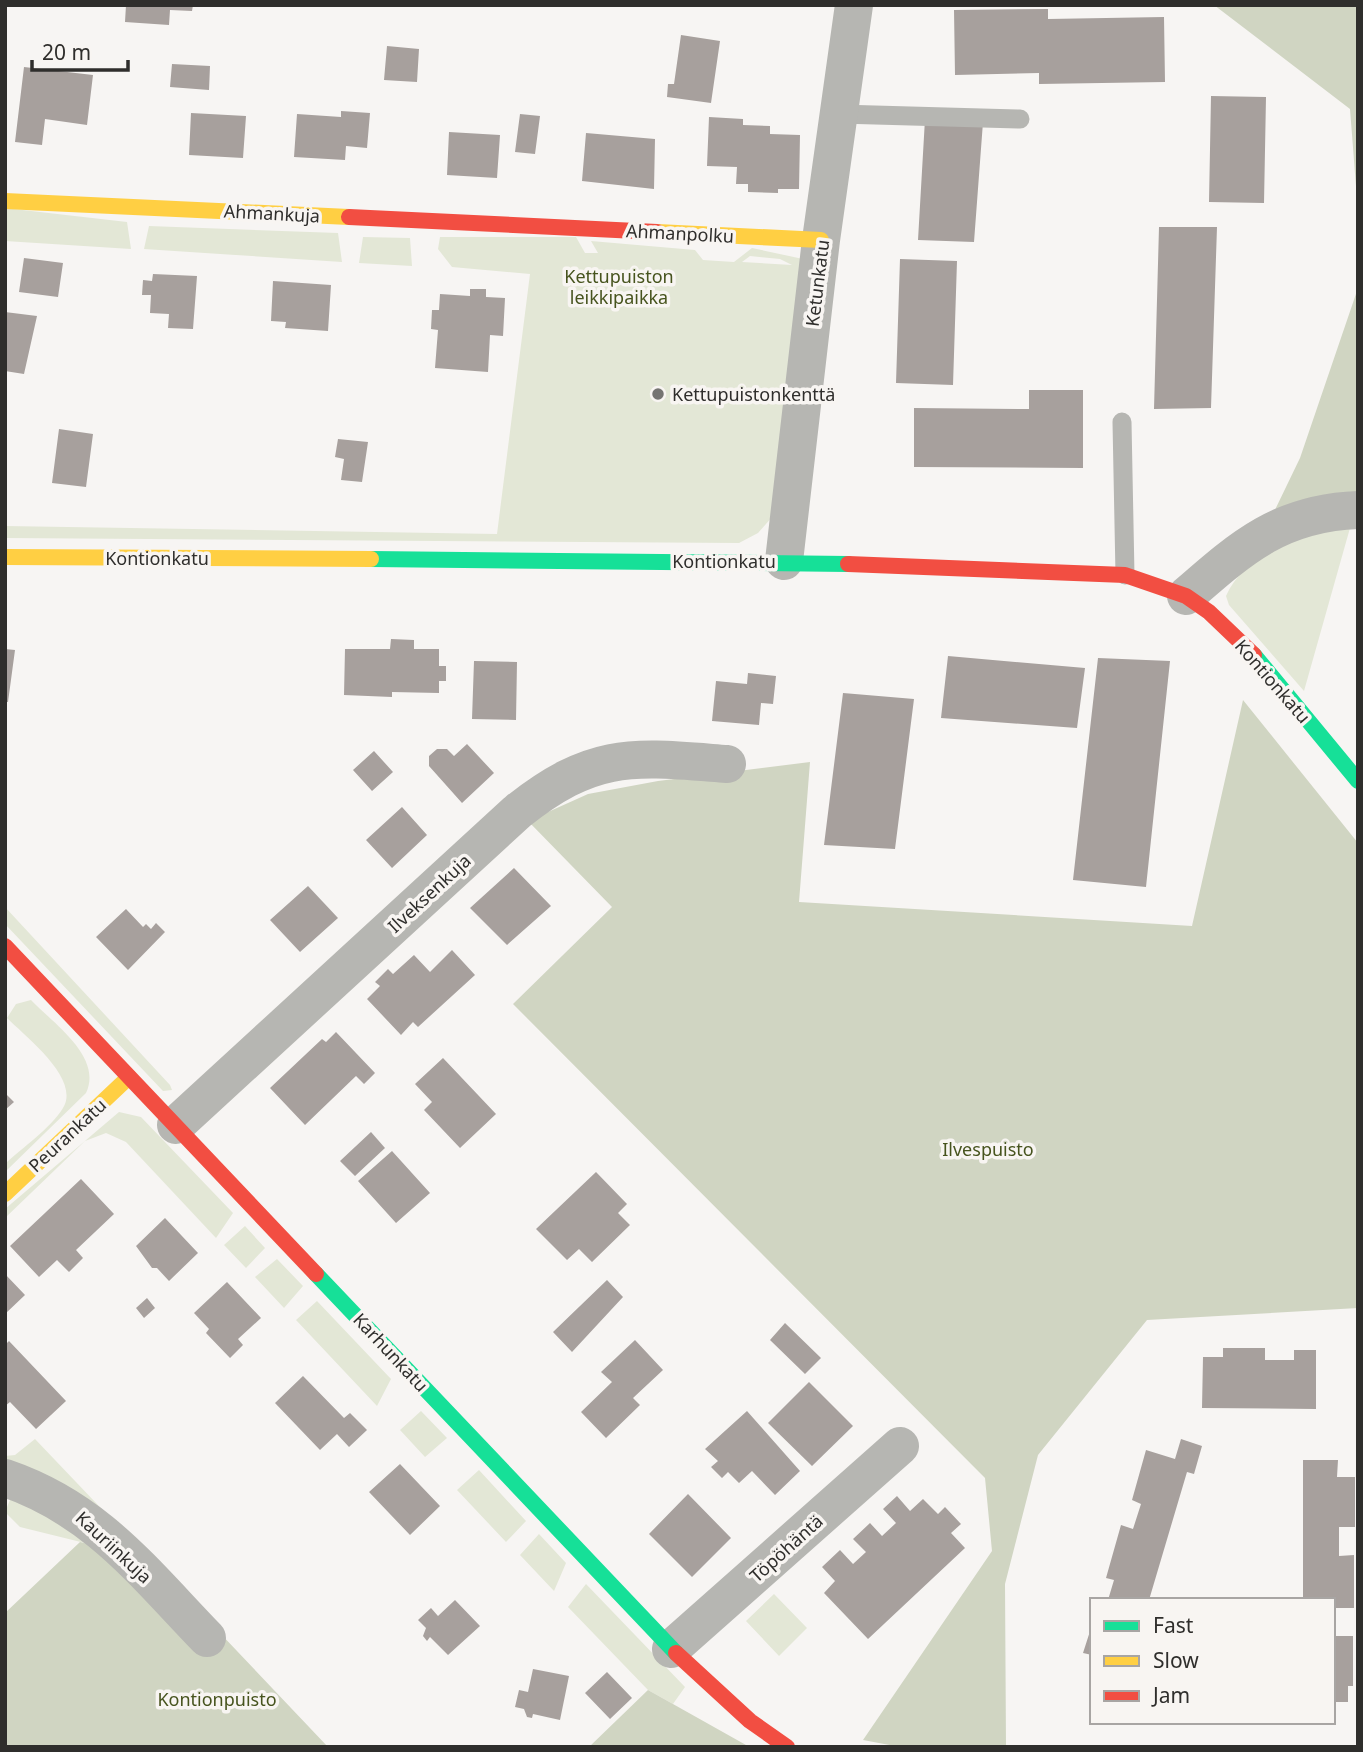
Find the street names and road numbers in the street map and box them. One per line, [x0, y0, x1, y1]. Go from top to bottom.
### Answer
street label: Ahmankuja [223, 199, 321, 227]
street label: Ahmanpolku [625, 218, 735, 248]
street label: Ketunkatu [800, 238, 834, 328]
street label: Kontionkatu [105, 546, 209, 570]
street label: Kontionkatu [672, 549, 776, 573]
street label: Kontionkatu [1230, 634, 1316, 728]
street label: Ilveksenkuja [382, 848, 476, 938]
street label: Peurankatu [23, 1093, 111, 1177]
street label: Karhunkatu [348, 1307, 434, 1397]
street label: Kauriinkuja [71, 1506, 157, 1588]
street label: Töpöhäntä [744, 1509, 828, 1587]

